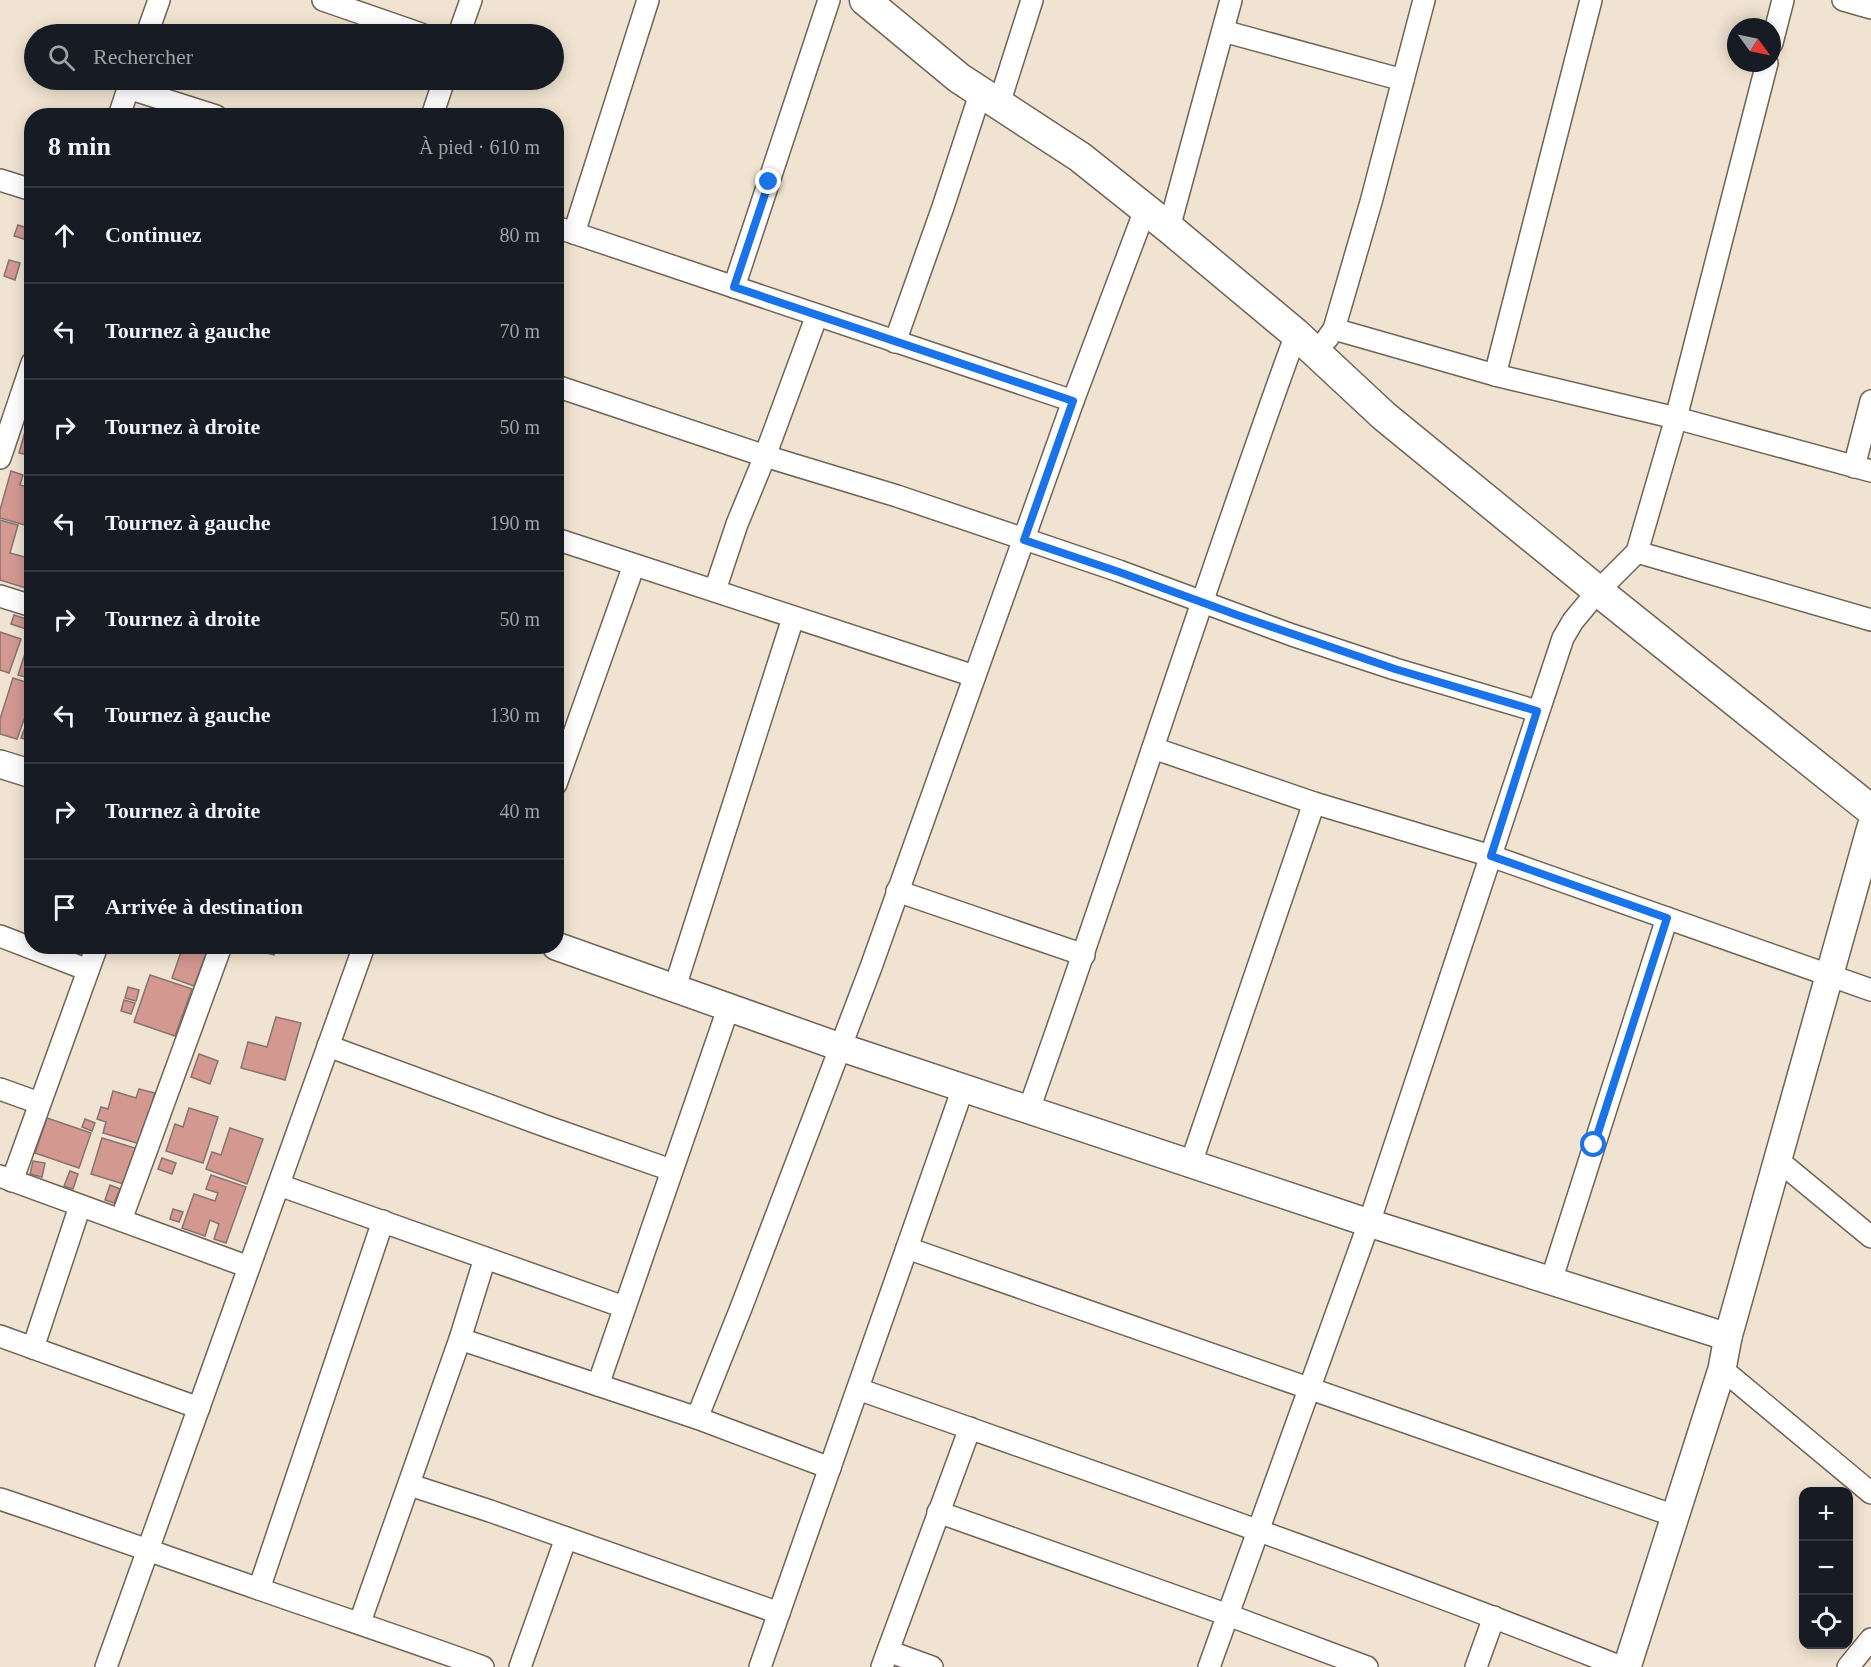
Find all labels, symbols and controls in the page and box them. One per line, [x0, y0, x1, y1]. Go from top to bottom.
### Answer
north arrow [1727, 18, 1781, 72]
search box [24, 24, 564, 90]
icon: search [45, 41, 78, 74]
text: Rechercher [93, 44, 193, 69]
text: 8 min [48, 132, 111, 161]
text: À pied · 610 m [419, 136, 540, 158]
route end [755, 168, 781, 194]
icon: ahead [48, 219, 81, 252]
text: Continuez [105, 222, 202, 247]
text: 80 m [499, 224, 540, 246]
icon: left [48, 315, 81, 348]
text: Tournez à gauche [105, 318, 270, 343]
text: 70 m [499, 320, 540, 342]
icon: right [48, 411, 81, 444]
text: Tournez à droite [105, 414, 260, 439]
text: 50 m [499, 416, 540, 438]
icon: left [48, 507, 81, 540]
text: Tournez à gauche [105, 510, 270, 535]
text: 190 m [489, 512, 540, 534]
icon: right [48, 603, 81, 636]
text: Tournez à droite [105, 606, 260, 631]
text: 50 m [499, 608, 540, 630]
icon: left [48, 699, 81, 732]
text: Tournez à gauche [105, 702, 270, 727]
text: 130 m [489, 704, 540, 726]
icon: right [48, 795, 81, 828]
text: Tournez à droite [105, 798, 260, 823]
text: 40 m [499, 800, 540, 822]
icon: arrive [48, 891, 81, 924]
text: Arrivée à destination [105, 894, 303, 919]
route start [1580, 1131, 1606, 1157]
map controls [1799, 1487, 1853, 1649]
button: + [1799, 1487, 1853, 1541]
button: − [1799, 1541, 1853, 1595]
button: locate [1799, 1595, 1853, 1649]

